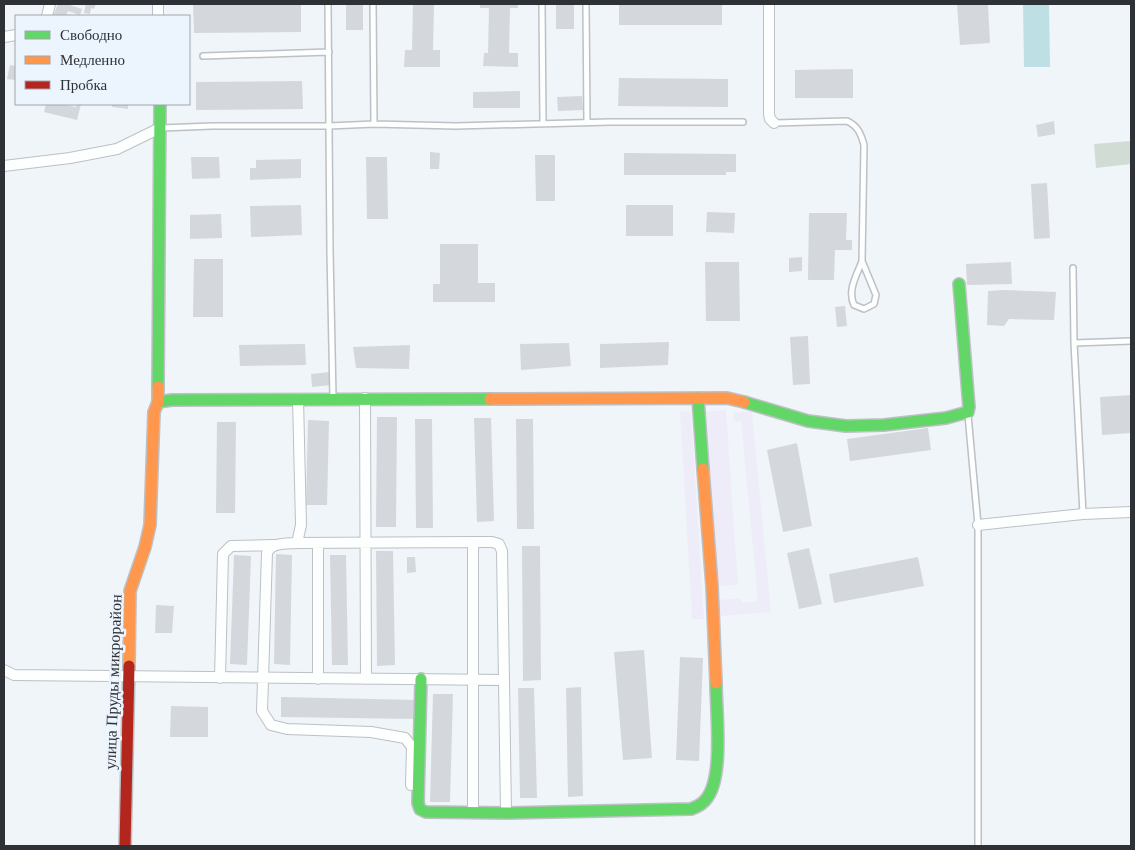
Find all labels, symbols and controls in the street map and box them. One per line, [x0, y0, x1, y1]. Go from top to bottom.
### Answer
legend [15, 15, 190, 105]
text: Свободно [60, 27, 122, 43]
text: Медленно [60, 52, 125, 68]
text: Пробка [60, 77, 108, 93]
street label: улица Пруды микрорайон [101, 594, 126, 770]

